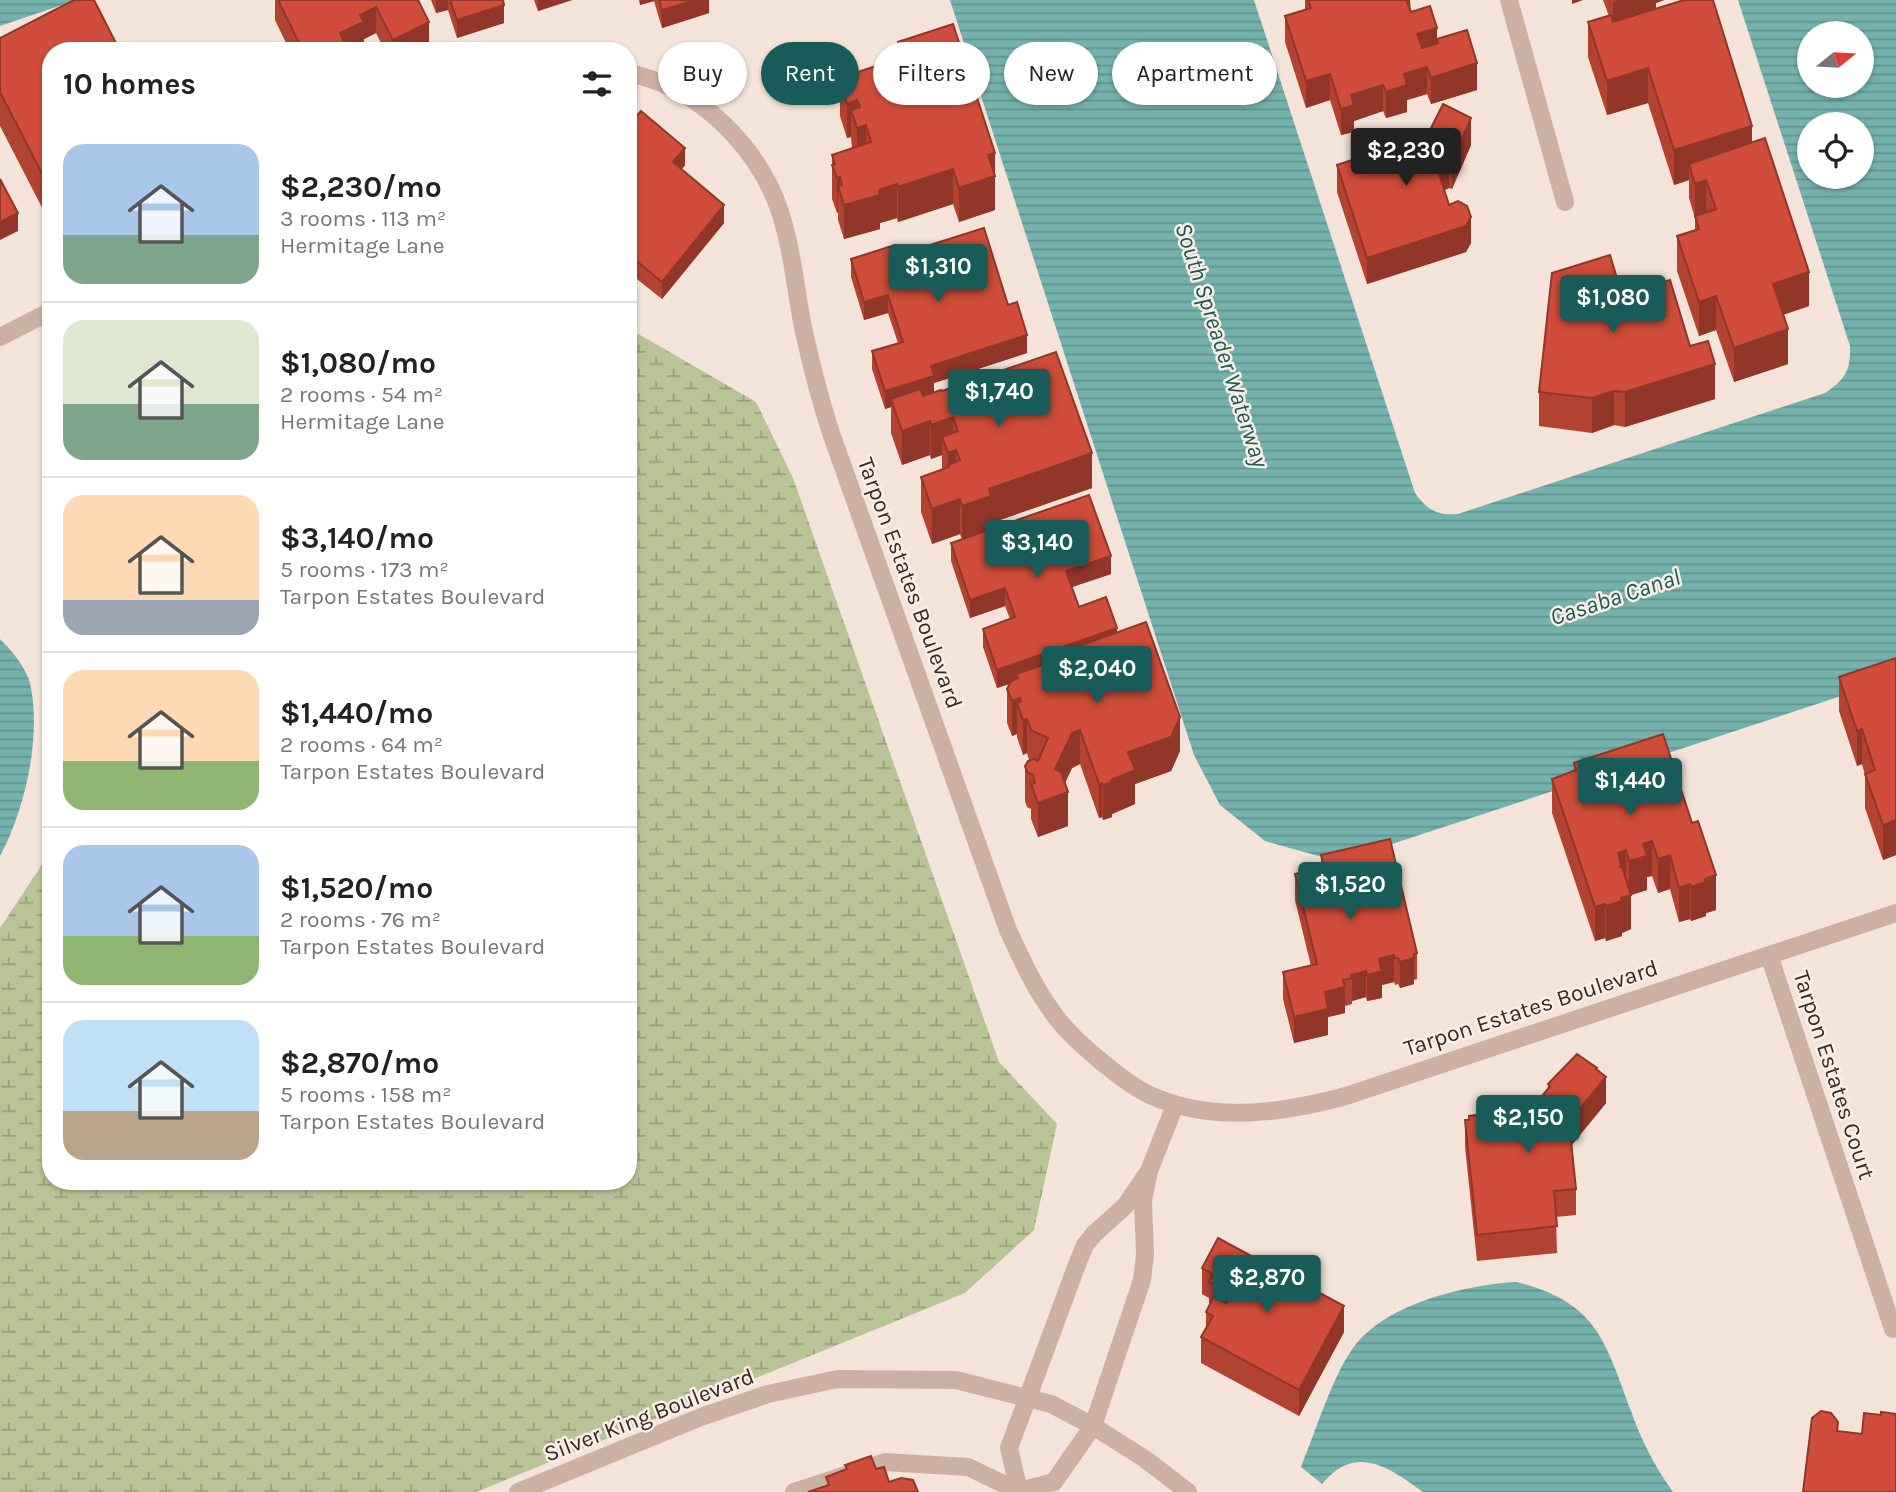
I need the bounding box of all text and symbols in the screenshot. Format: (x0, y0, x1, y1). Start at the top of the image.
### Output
north arrow (1797, 21, 1874, 98)
map controls (1797, 21, 1874, 189)
chip: Buy (658, 42, 747, 105)
chip: Rent (761, 42, 859, 105)
chip: Filters (873, 42, 990, 105)
chip: New (1004, 42, 1098, 105)
chip: Apartment (1112, 42, 1277, 105)
icon: filters (578, 65, 616, 103)
text: 10 homes (63, 66, 196, 102)
button: locate (1797, 112, 1874, 189)
pin: $2,230 (1349, 128, 1463, 188)
text: $2,230 (1367, 137, 1445, 164)
text: $2,230/mo (280, 169, 442, 205)
icon: home (119, 172, 203, 256)
text: 3 rooms · 113 m² (280, 205, 446, 232)
water label: South Spreader Waterway (1169, 219, 1275, 471)
text: Hermitage Lane (280, 232, 445, 259)
pin: $1,310 (881, 244, 995, 304)
text: $1,310 (905, 253, 971, 280)
pin: $1,080 (1556, 276, 1670, 335)
text: $1,080 (1576, 284, 1650, 311)
text: $1,080/mo (280, 345, 436, 381)
icon: home (119, 348, 203, 432)
pin: $1,740 (942, 370, 1056, 429)
text: $1,740 (964, 378, 1034, 405)
text: 2 rooms · 54 m² (280, 381, 443, 408)
text: Hermitage Lane (280, 408, 445, 435)
street label: Tarpon Estates Boulevard (852, 454, 968, 712)
text: $3,140/mo (280, 520, 434, 556)
pin: $3,140 (980, 520, 1094, 580)
icon: home (119, 523, 203, 607)
text: $3,140 (1001, 529, 1073, 556)
text: 5 rooms · 173 m² (280, 556, 449, 583)
water label: Casaba Canal (1546, 563, 1684, 631)
text: Tarpon Estates Boulevard (280, 583, 545, 610)
pin: $2,040 (1040, 646, 1154, 706)
text: $2,040 (1058, 655, 1136, 682)
text: $1,440/mo (280, 695, 433, 731)
icon: home (119, 698, 203, 782)
text: 2 rooms · 64 m² (280, 731, 443, 758)
text: Tarpon Estates Boulevard (280, 758, 545, 785)
pin: $1,440 (1573, 758, 1687, 818)
text: $1,440 (1594, 767, 1666, 794)
pin: $1,520 (1293, 862, 1407, 922)
text: $1,520/mo (280, 870, 433, 906)
text: $1,520 (1314, 871, 1386, 898)
icon: home (119, 873, 203, 957)
text: 2 rooms · 76 m² (280, 906, 441, 933)
text: Tarpon Estates Boulevard (280, 933, 545, 960)
street label: Tarpon Estates Boulevard (1401, 954, 1661, 1062)
street label: Tarpon Estates Court (1788, 967, 1881, 1183)
text: $2,870/mo (280, 1045, 439, 1081)
icon: home (119, 1048, 203, 1132)
text: 5 rooms · 158 m² (280, 1081, 451, 1108)
pin: $2,150 (1471, 1096, 1585, 1155)
text: $2,150 (1492, 1104, 1564, 1131)
text: Tarpon Estates Boulevard (280, 1108, 545, 1135)
pin: $2,870 (1210, 1256, 1324, 1315)
text: $2,870 (1229, 1264, 1305, 1291)
street label: Silver King Boulevard (540, 1362, 758, 1468)

